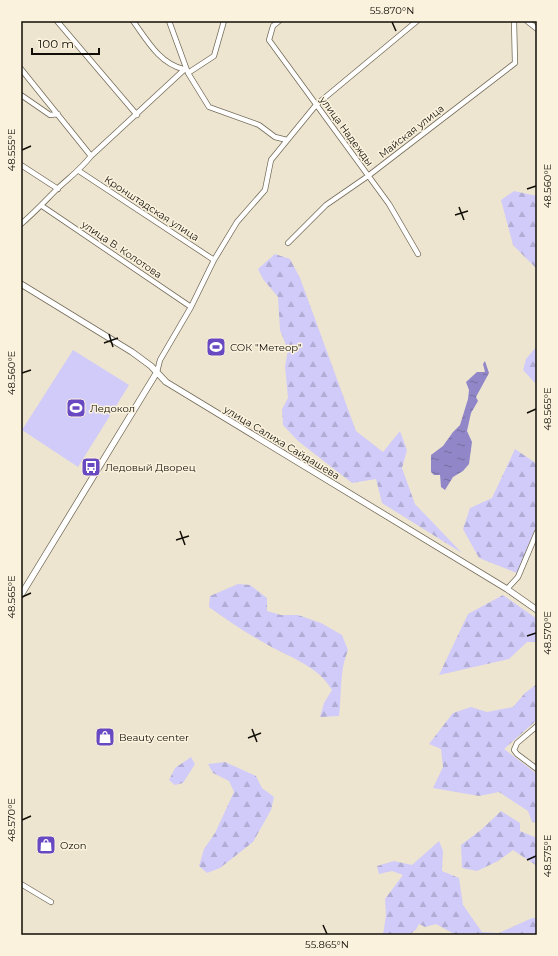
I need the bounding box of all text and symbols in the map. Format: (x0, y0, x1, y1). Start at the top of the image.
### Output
text: 55.870°N (370, 4, 414, 17)
scale bar (32, 30, 99, 56)
text: 100 m (38, 36, 74, 51)
street label: улица Надежды (316, 93, 376, 169)
street label: Майская улица (376, 102, 447, 161)
text: 48.555°E (5, 128, 18, 171)
text: 48.560°E (541, 163, 554, 208)
street label: Кронштадская улица (102, 173, 202, 244)
street label: улица В. Колотова (78, 217, 164, 281)
sports icon: СОК "Метеор" (205, 336, 227, 358)
place label: СОК "Метеор" (230, 341, 302, 354)
text: 48.560°E (5, 350, 18, 395)
text: 48.565°E (541, 387, 554, 431)
sports icon: Ледокол (65, 397, 87, 419)
place label: Ледокол (90, 402, 135, 415)
street label: улица Салиха Сайдашева (221, 402, 342, 482)
bus stop icon: Ледовый Дворец (80, 456, 102, 478)
place label: Ледовый Дворец (105, 461, 196, 474)
text: 48.565°E (5, 575, 18, 619)
text: 48.570°E (541, 611, 554, 655)
shop icon: Beauty center (94, 726, 116, 748)
place label: Beauty center (119, 731, 189, 744)
text: 48.570°E (5, 798, 18, 842)
shop icon: Ozon (35, 834, 57, 856)
text: 48.575°E (541, 834, 554, 877)
place label: Ozon (60, 839, 86, 852)
text: 55.865°N (305, 938, 349, 951)

